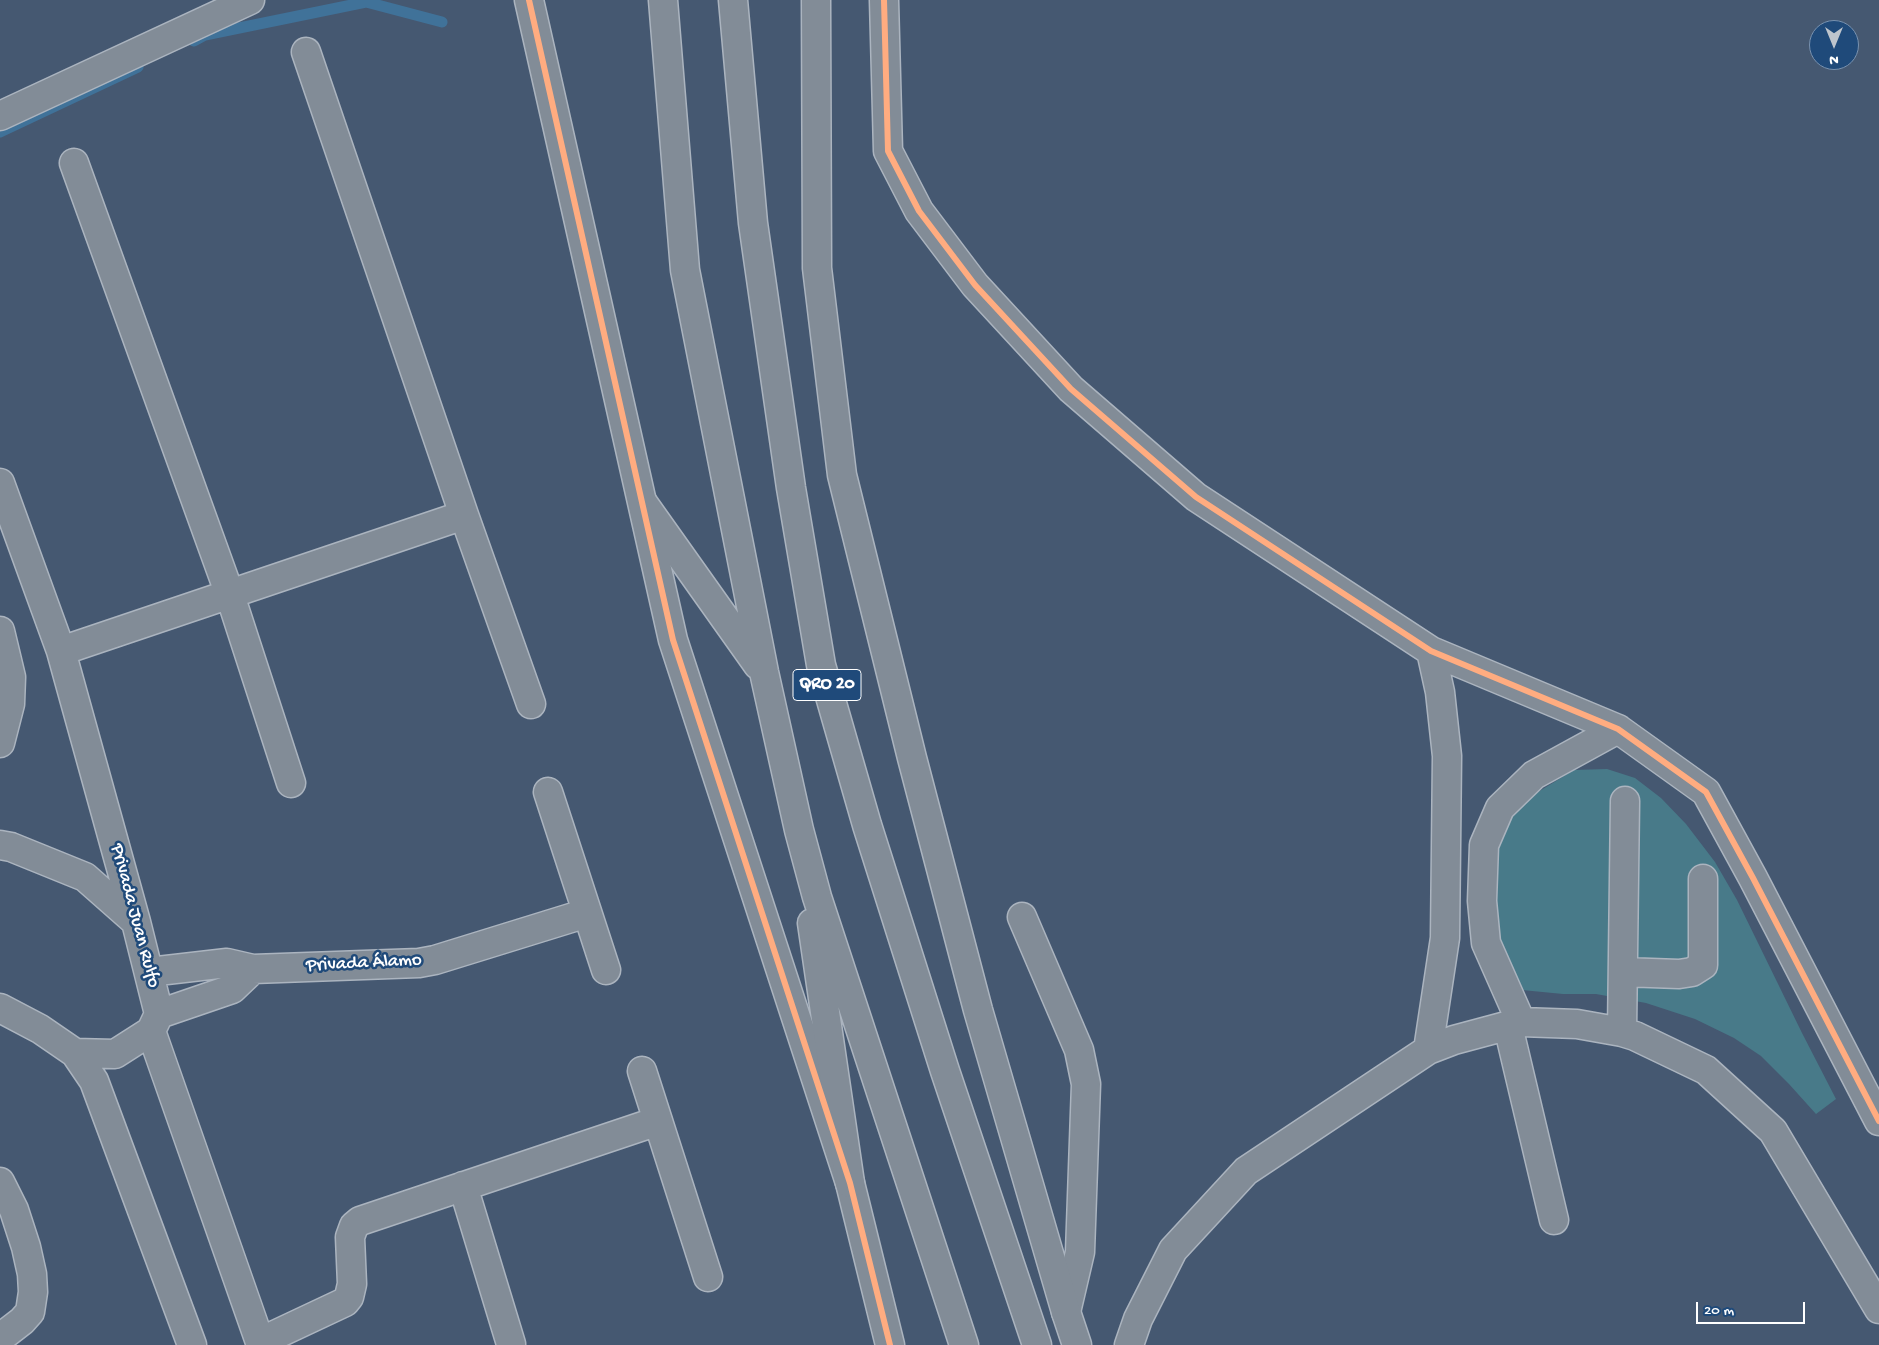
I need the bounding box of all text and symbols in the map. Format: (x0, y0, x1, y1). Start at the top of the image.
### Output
north arrow (1809, 20, 1859, 70)
text: N (1829, 51, 1839, 68)
road number: QRO 20 (793, 670, 861, 700)
street label: Privada Juan Rulfo (104, 841, 164, 991)
street label: Privada Álamo (306, 950, 422, 978)
scale bar (1699, 1292, 1808, 1324)
text: 20 m (1704, 1302, 1734, 1320)

